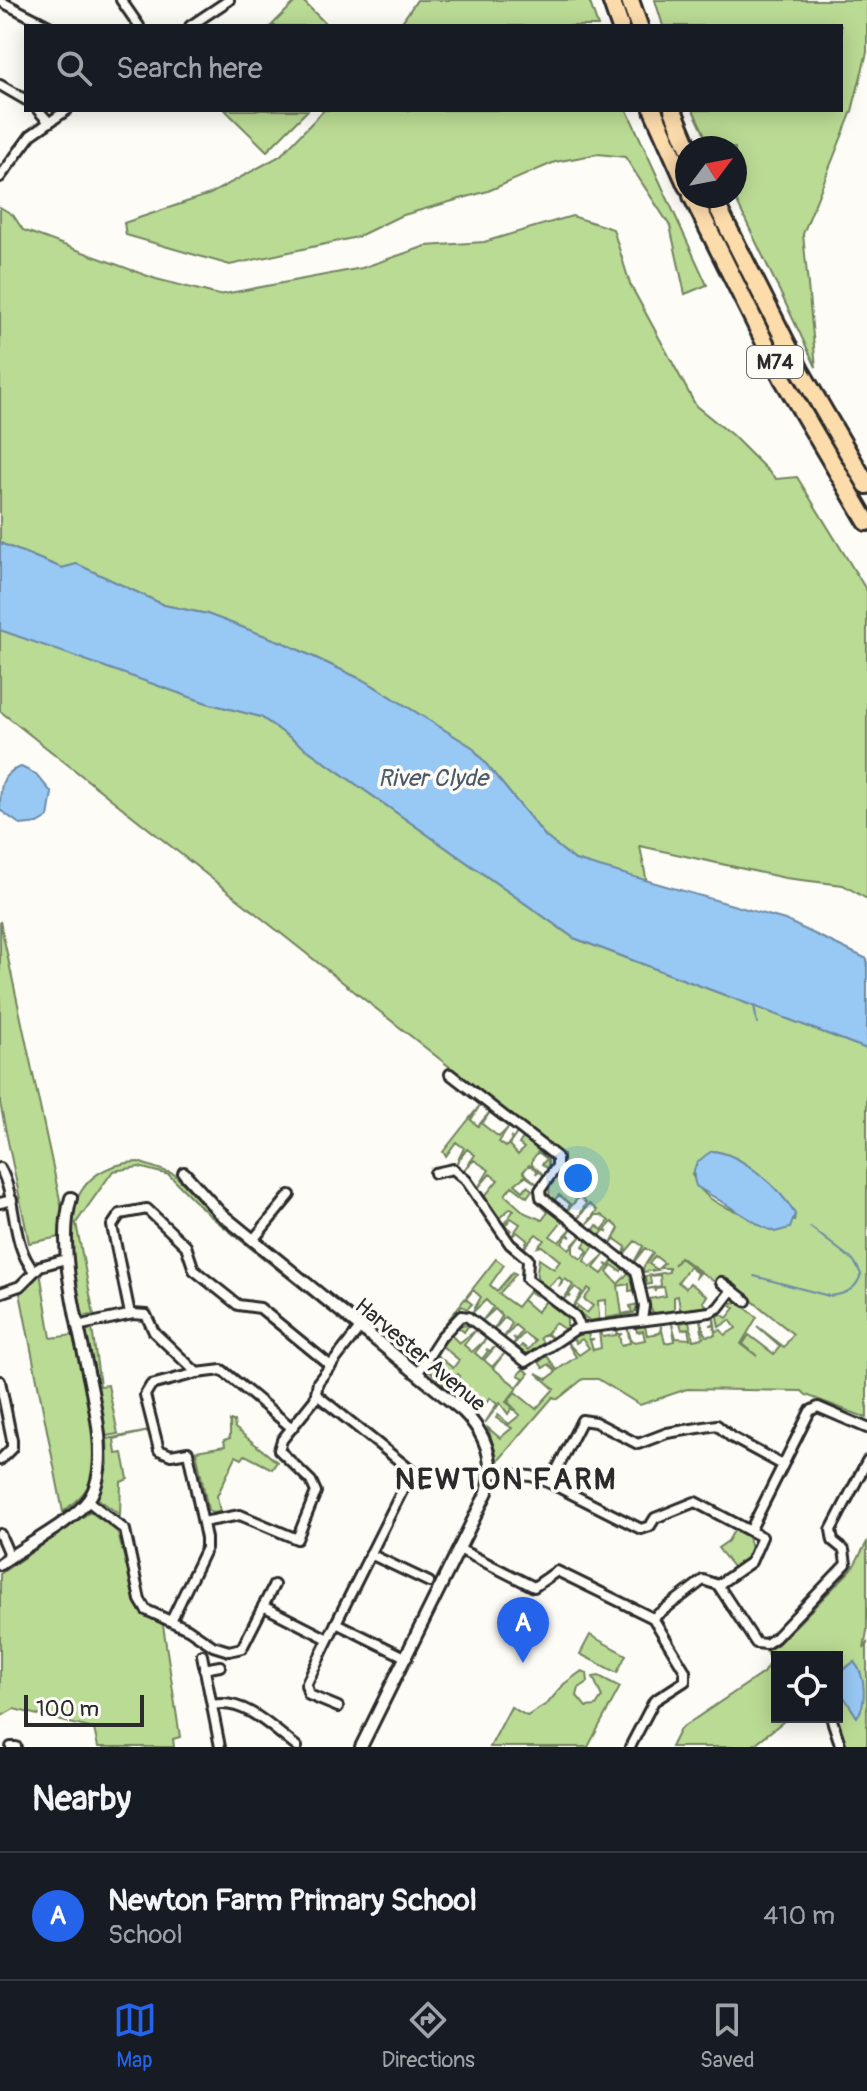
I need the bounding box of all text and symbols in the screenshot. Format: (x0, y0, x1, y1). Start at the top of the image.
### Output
search box (24, 24, 843, 112)
icon: search (52, 46, 96, 90)
text: Search here (116, 50, 263, 87)
north arrow (675, 136, 747, 208)
road number: M74 (747, 346, 803, 378)
water label: River Clyde (378, 764, 490, 793)
your location (558, 1158, 598, 1198)
street label: Harvester Avenue (349, 1292, 492, 1418)
district label: NEWTON FARM (395, 1461, 617, 1498)
pin: A (497, 1597, 549, 1663)
map controls (771, 1651, 843, 1723)
button: locate (771, 1651, 843, 1723)
scale bar (24, 1691, 144, 1727)
text: 100 m (36, 1695, 99, 1723)
text: Nearby (32, 1778, 131, 1821)
text: Newton Farm Primary School (108, 1882, 477, 1919)
text: A (50, 1900, 66, 1932)
text: 410 m (763, 1900, 835, 1932)
text: School (108, 1919, 183, 1951)
tab: Map (113, 1998, 157, 2074)
tab: Directions (382, 1998, 475, 2074)
tab: Saved (700, 1998, 754, 2074)

